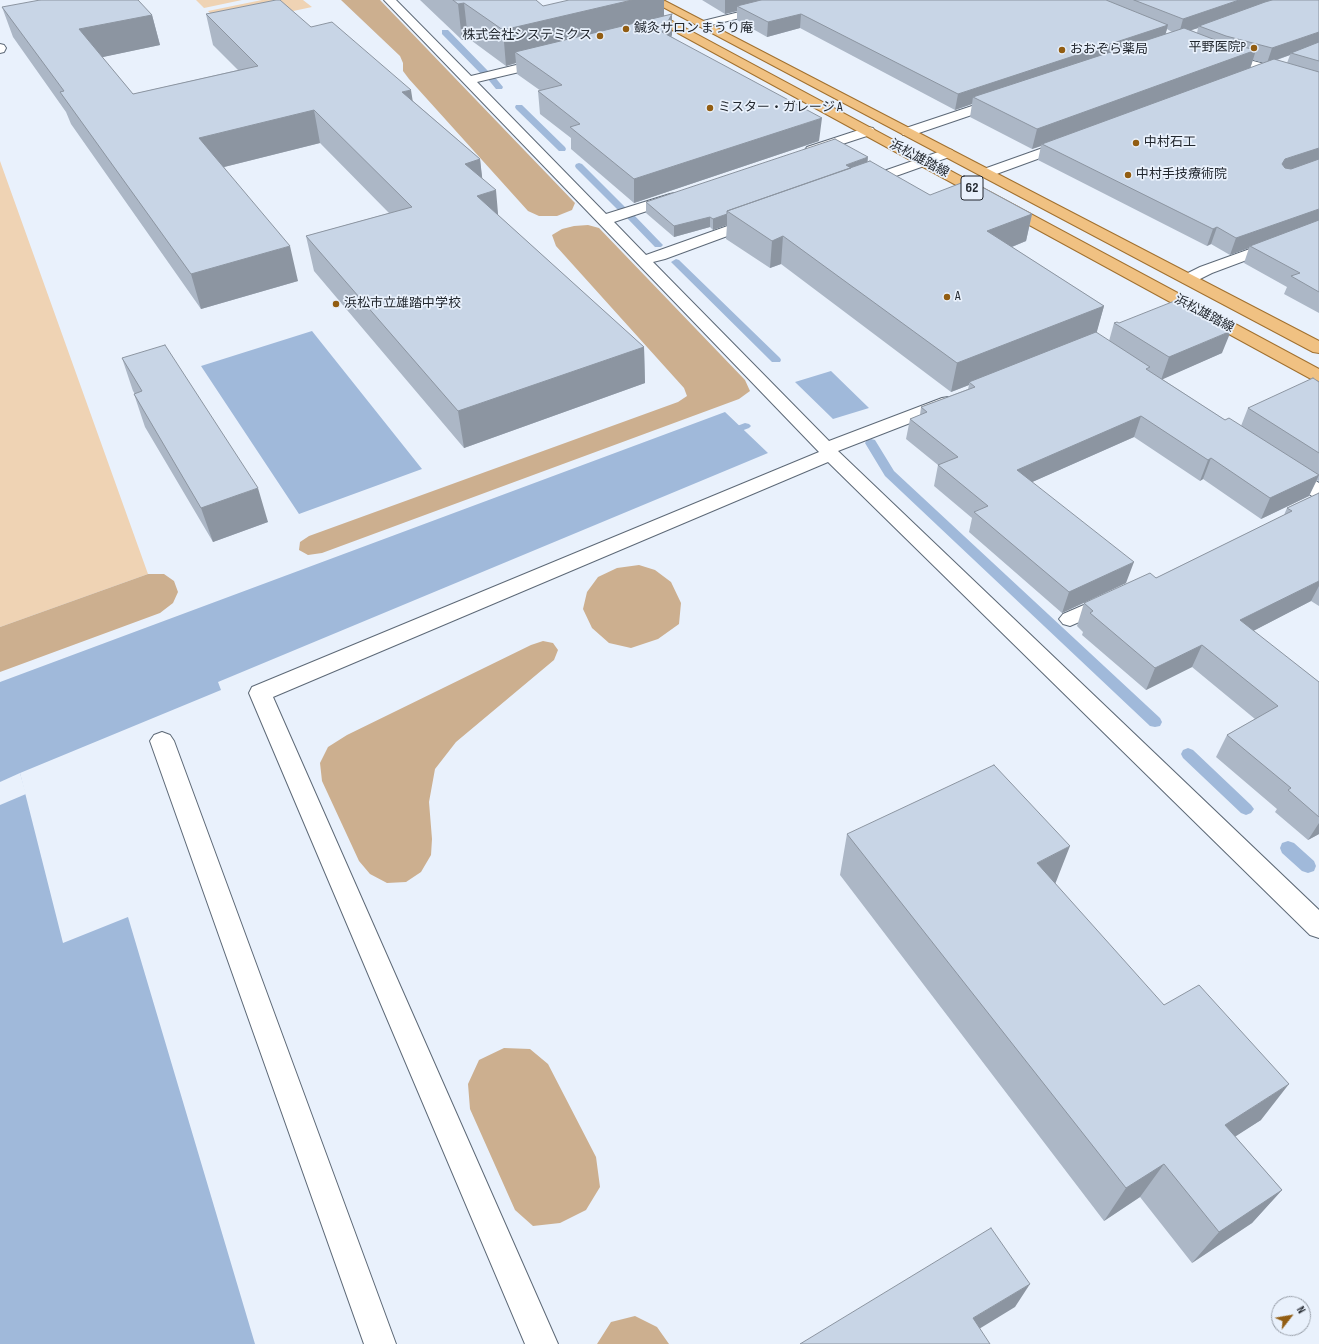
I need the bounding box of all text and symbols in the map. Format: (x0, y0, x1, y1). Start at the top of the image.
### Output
place label: 鍼灸サロン まうり庵 (634, 21, 753, 37)
marker: 鍼灸サロン まうり庵 (621, 24, 631, 34)
place label: 株式会社システミクス (462, 28, 592, 44)
marker: 株式会社システミクス (595, 31, 605, 41)
place label: 平野医院P (1189, 40, 1246, 56)
place label: おおぞら薬局 (1070, 42, 1148, 58)
marker: 平野医院P (1249, 43, 1259, 53)
marker: おおぞら薬局 (1057, 45, 1067, 55)
place label: ミスター・ガレージ A (718, 100, 843, 116)
marker: ミスター・ガレージ A (705, 103, 715, 113)
place label: 中村石工 (1144, 135, 1196, 151)
street label: 浜松雄踏線 (887, 137, 951, 181)
marker: 中村石工 (1131, 138, 1141, 148)
place label: 中村手技療術院 (1136, 167, 1227, 183)
marker: 中村手技療術院 (1123, 170, 1133, 180)
road number: 62 (961, 176, 983, 200)
place label: A (955, 289, 961, 305)
marker: A (942, 292, 952, 302)
street label: 浜松雄踏線 (1172, 292, 1236, 336)
place label: 浜松市立雄踏中学校 (344, 296, 461, 312)
marker: 浜松市立雄踏中学校 (331, 299, 341, 309)
north arrow (1271, 1296, 1311, 1336)
text: N (1294, 1304, 1308, 1316)

